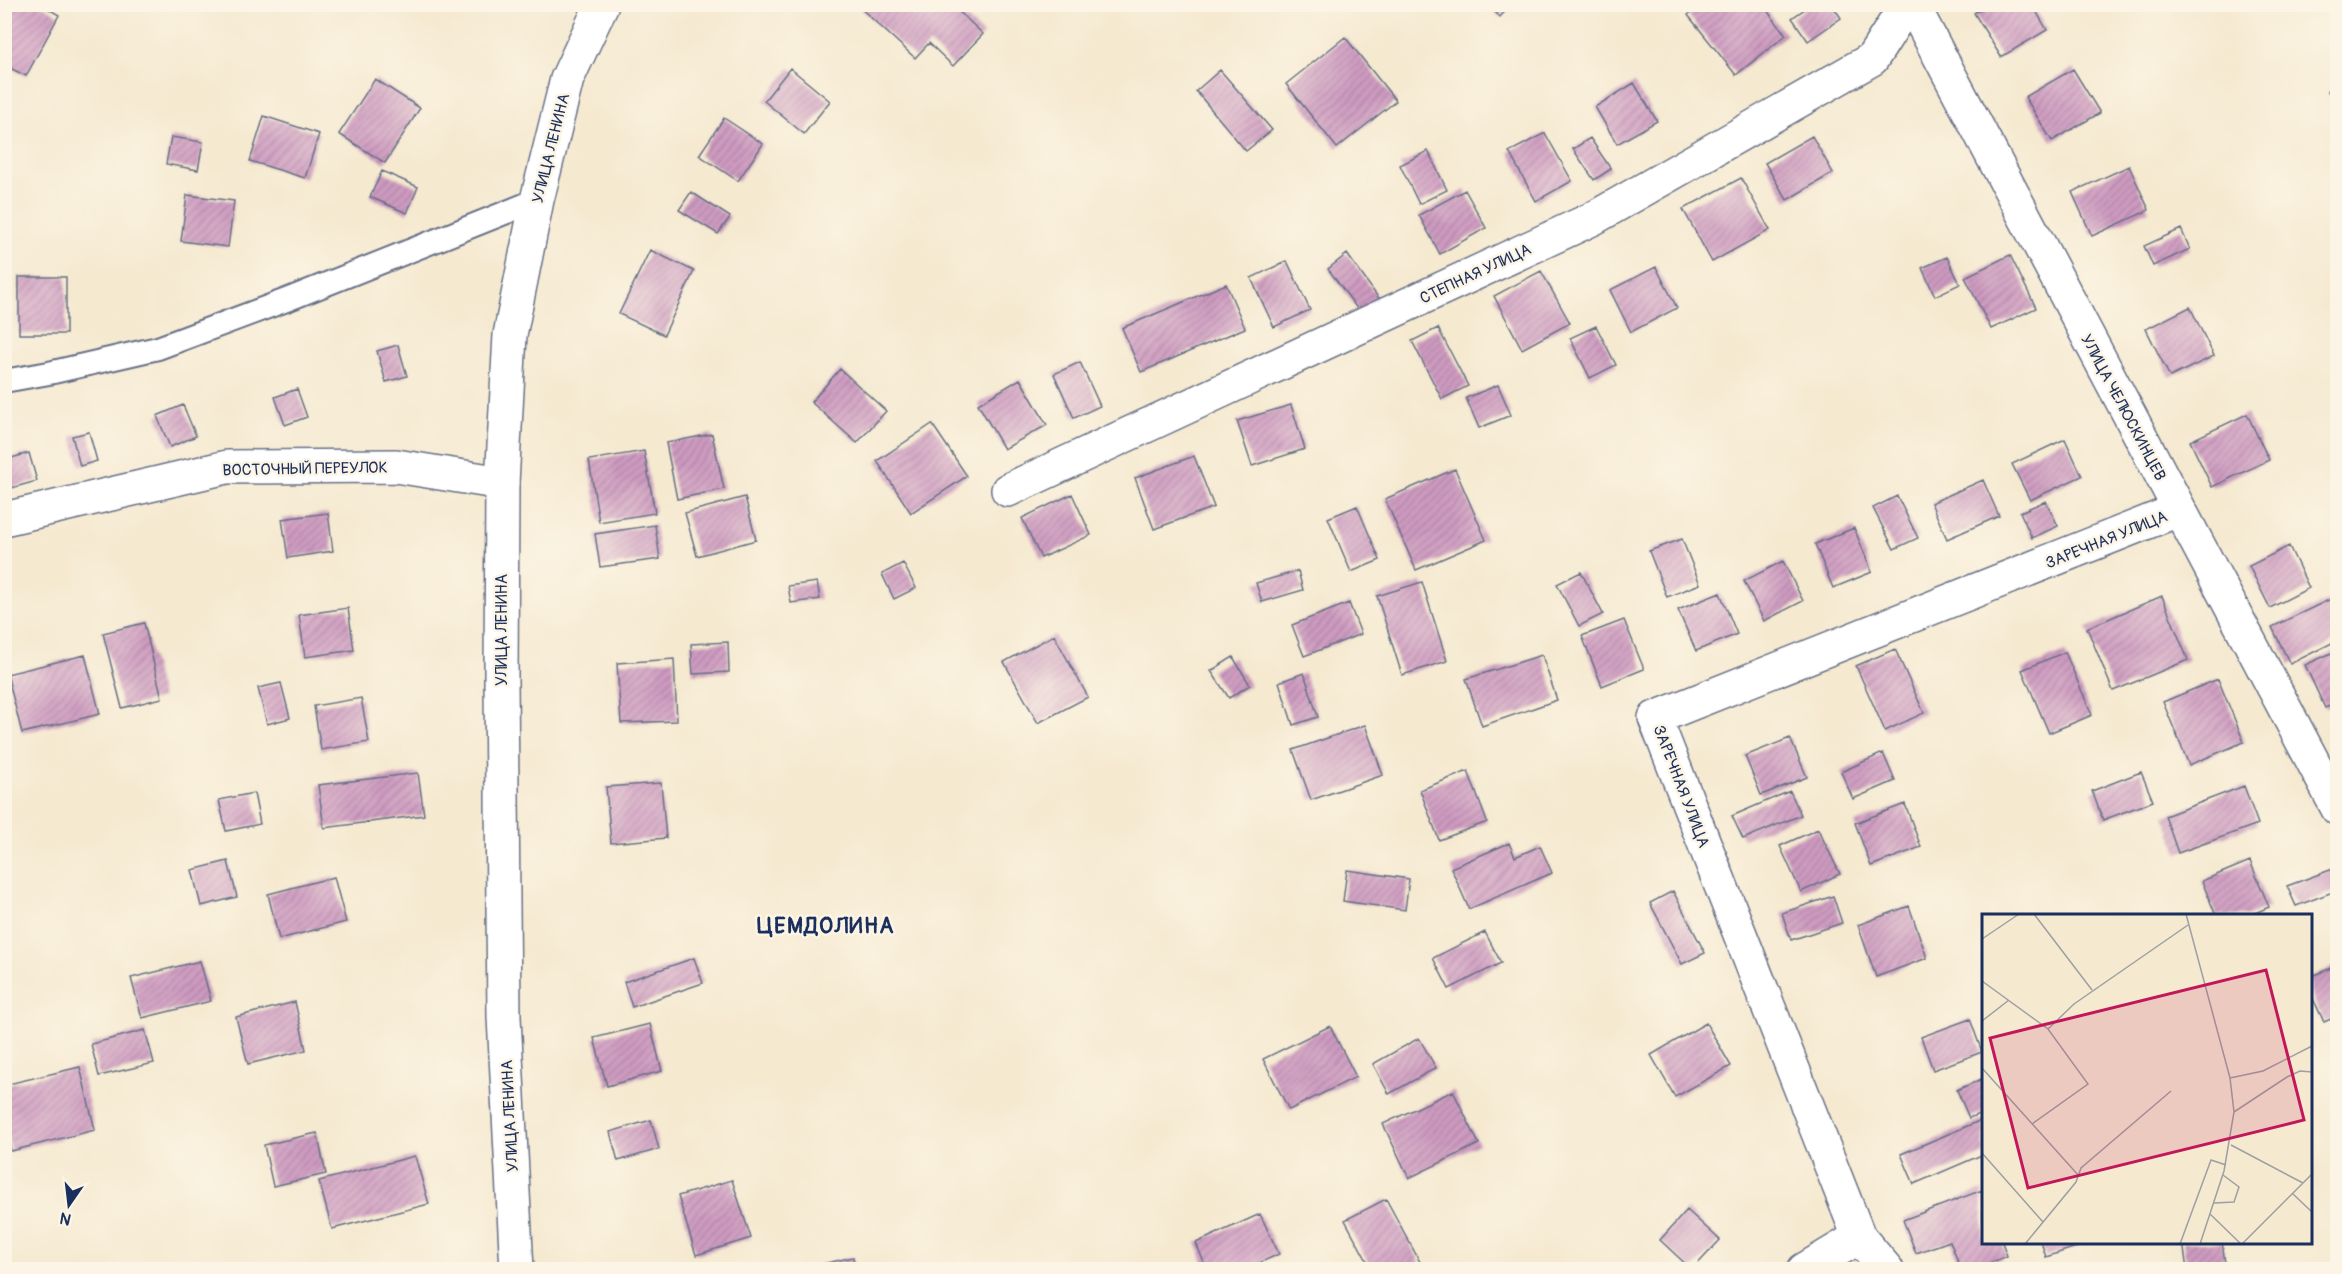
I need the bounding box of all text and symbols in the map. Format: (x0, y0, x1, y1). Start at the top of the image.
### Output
street label: УЛИЦА ЛЕНИНА (528, 91, 574, 205)
street label: СТЕПНАЯ УЛИЦА (1417, 239, 1534, 308)
street label: УЛИЦА ЧЕЛЮСКИНЦЕВ (2076, 331, 2170, 484)
street label: ВОСТОЧНЫЙ ПЕРЕУЛОК (222, 458, 388, 480)
street label: ЗАРЕЧНАЯ УЛИЦА (2043, 506, 2170, 573)
street label: УЛИЦА ЛЕНИНА (492, 574, 512, 686)
street label: ЗАРЕЧНАЯ УЛИЦА (1648, 722, 1714, 850)
district label: ЦЕМДОЛИНА (757, 912, 895, 940)
inset map (1982, 914, 2312, 1244)
street label: УЛИЦА ЛЕНИНА (497, 1059, 523, 1172)
north arrow (39, 1175, 99, 1235)
text: N (58, 1208, 73, 1230)

